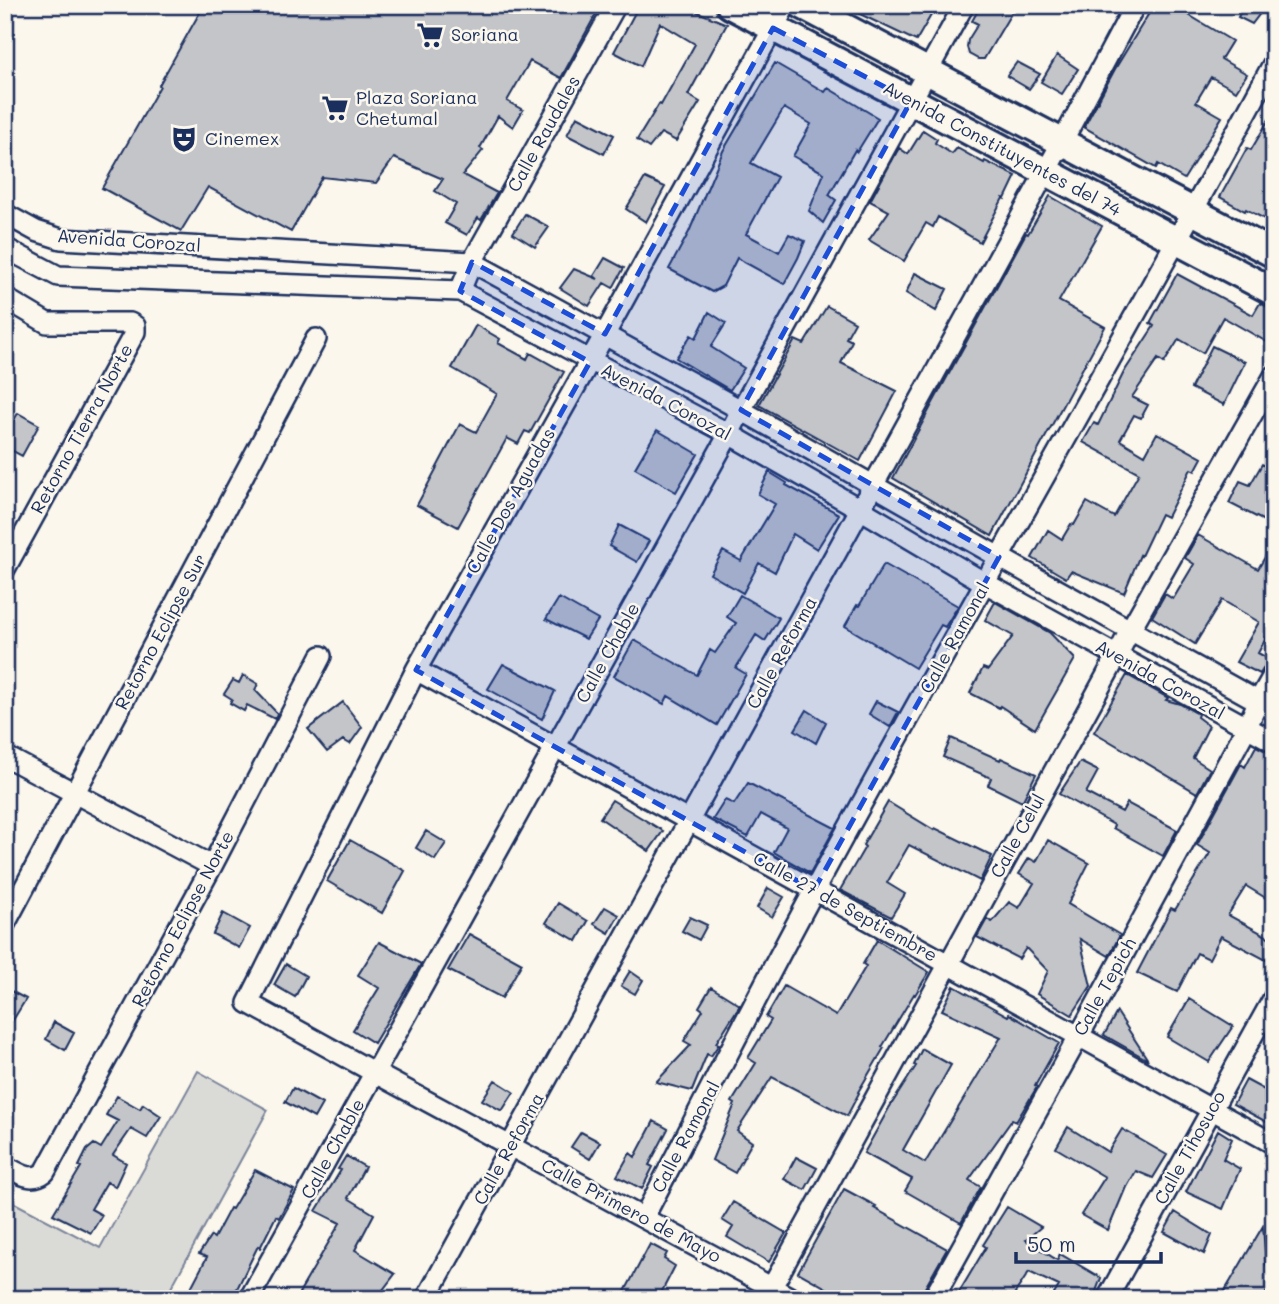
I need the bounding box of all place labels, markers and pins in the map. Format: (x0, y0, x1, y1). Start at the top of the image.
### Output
supermarket icon: Soriana (415, 20, 445, 50)
place label: Soriana (451, 22, 519, 46)
place label: Plaza Soriana Chetumal (356, 85, 477, 130)
supermarket icon: Plaza Soriana Chetumal (320, 93, 350, 123)
theatre icon: Cinemex (169, 124, 199, 154)
place label: Cinemex (205, 126, 279, 150)

